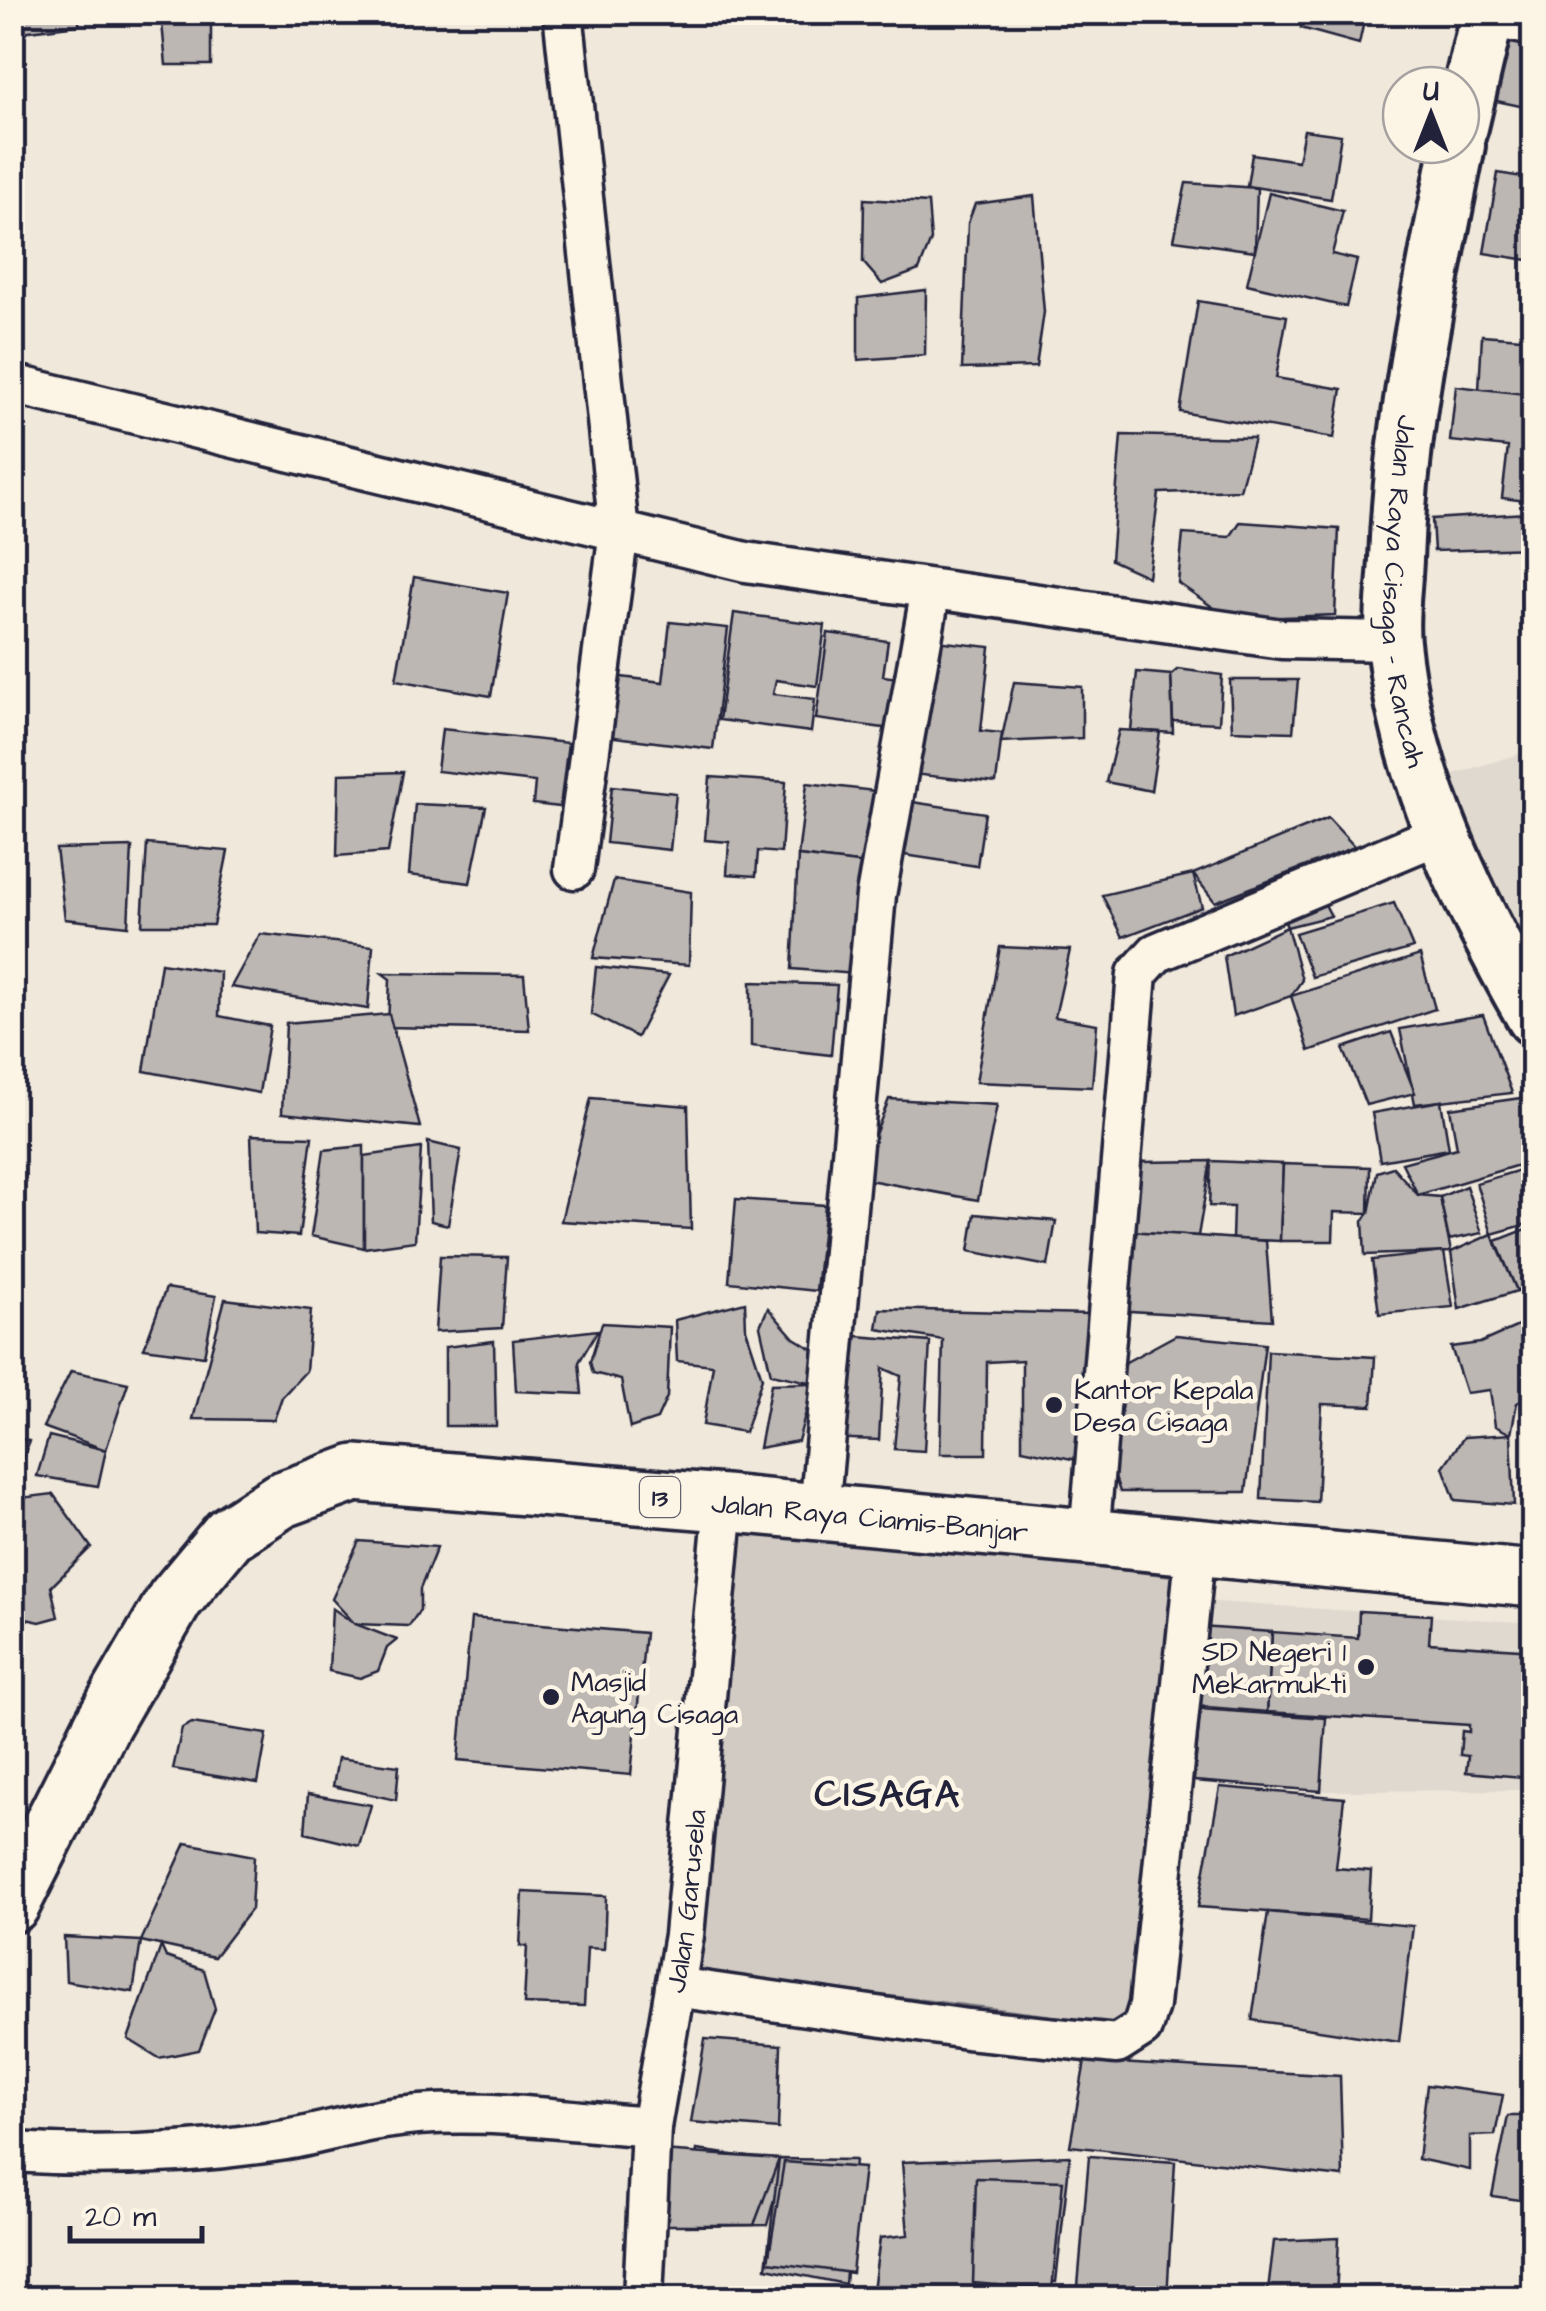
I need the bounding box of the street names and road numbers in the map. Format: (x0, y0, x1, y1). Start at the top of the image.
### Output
street label: Jalan Raya Cisaga – Rancah (1370, 413, 1436, 772)
road number: 13 (640, 1477, 680, 1517)
street label: Jalan Raya Ciamis-Banjar (710, 1484, 1030, 1552)
street label: Jalan Garusela (656, 1808, 717, 1996)

